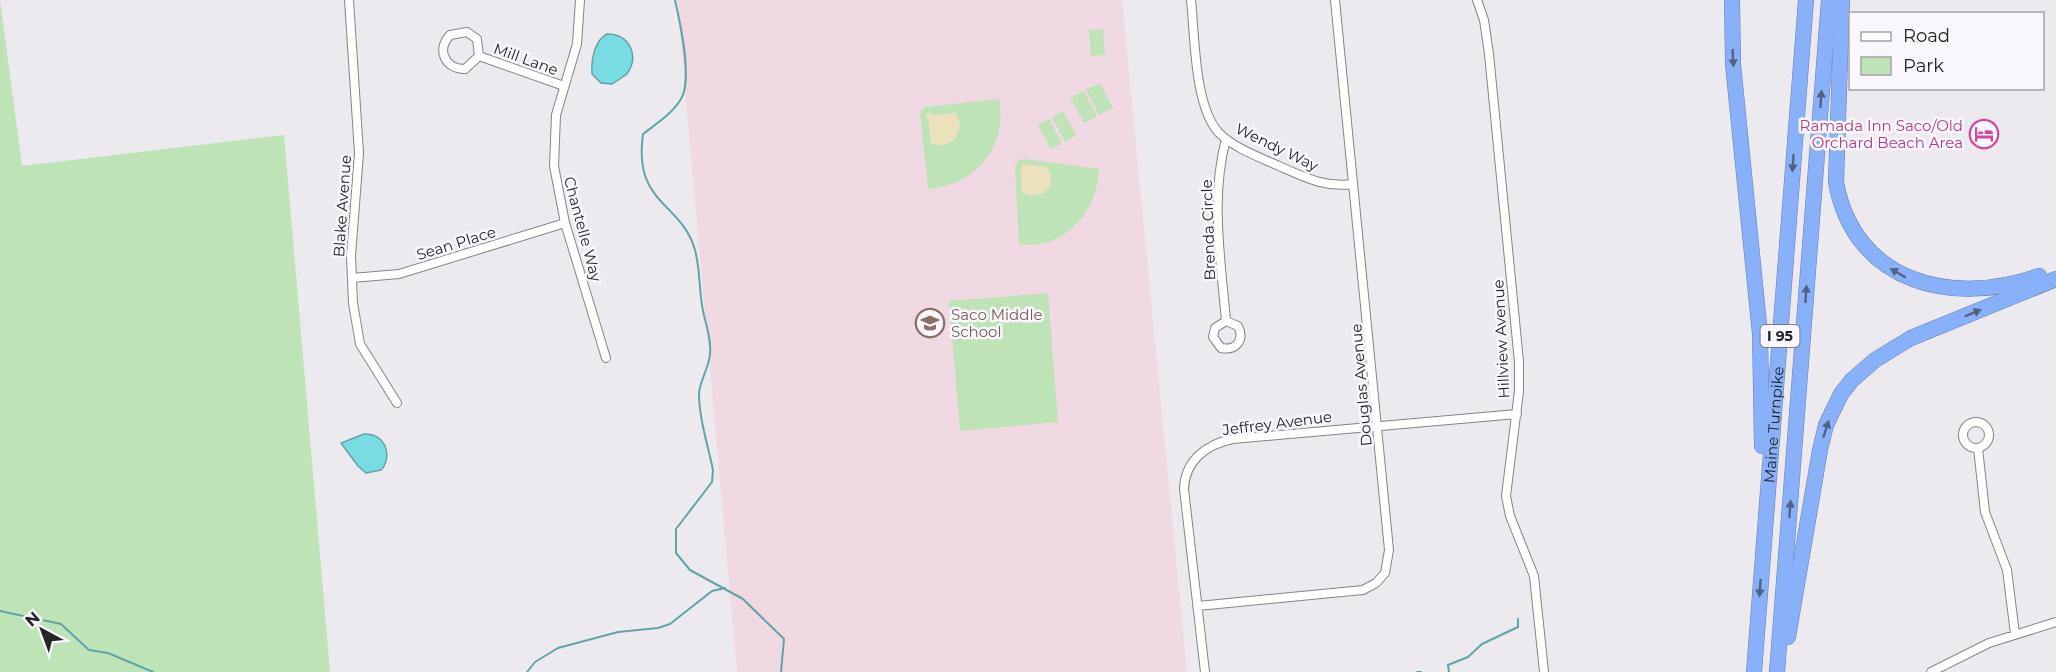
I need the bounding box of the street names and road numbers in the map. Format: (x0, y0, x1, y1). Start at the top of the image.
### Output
street label: Mill Lane (491, 39, 561, 79)
street label: Wendy Way (1233, 119, 1322, 176)
street label: Blake Avenue (329, 154, 355, 258)
street label: Chantelle Way (560, 174, 606, 285)
street label: Brenda Circle (1197, 179, 1219, 281)
street label: Sean Place (414, 222, 498, 264)
street label: Hillview Avenue (1488, 279, 1514, 399)
street label: Douglas Avenue (1346, 323, 1376, 447)
road number: I 95 (1760, 325, 1800, 347)
street label: Maine Turnpike (1759, 366, 1787, 484)
street label: Jeffrey Avenue (1220, 407, 1333, 439)

